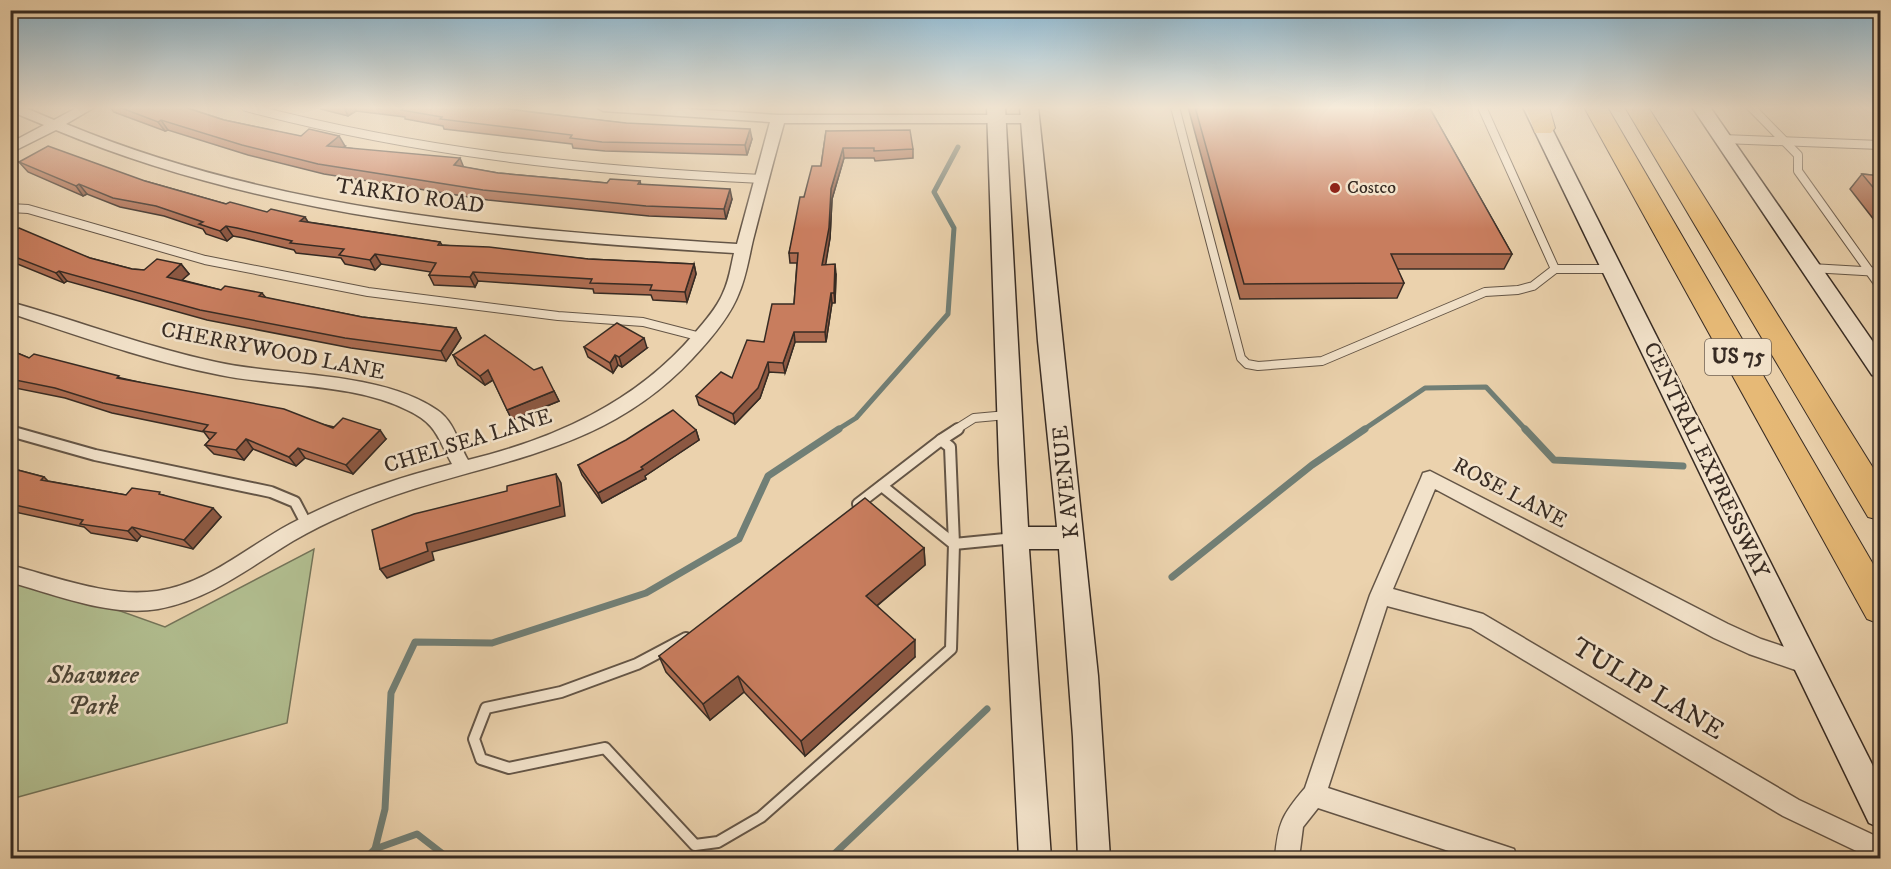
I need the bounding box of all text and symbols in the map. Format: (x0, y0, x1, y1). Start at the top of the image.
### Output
street label: TARKIO ROAD (334, 172, 486, 220)
place label: Costco (1347, 177, 1396, 199)
marker: Costco (1328, 181, 1342, 195)
street label: CHERRYWOOD LANE (159, 316, 387, 386)
street label: CENTRAL EXPRESSWAY (1637, 338, 1775, 583)
road number: US 75 (1705, 339, 1771, 375)
street label: CHELSEA LANE (381, 403, 555, 479)
street label: K AVENUE (1047, 424, 1085, 540)
street label: ROSE LANE (1448, 452, 1572, 534)
street label: TULIP LANE (1566, 630, 1730, 748)
park label: Shawnee Park (46, 658, 139, 723)

